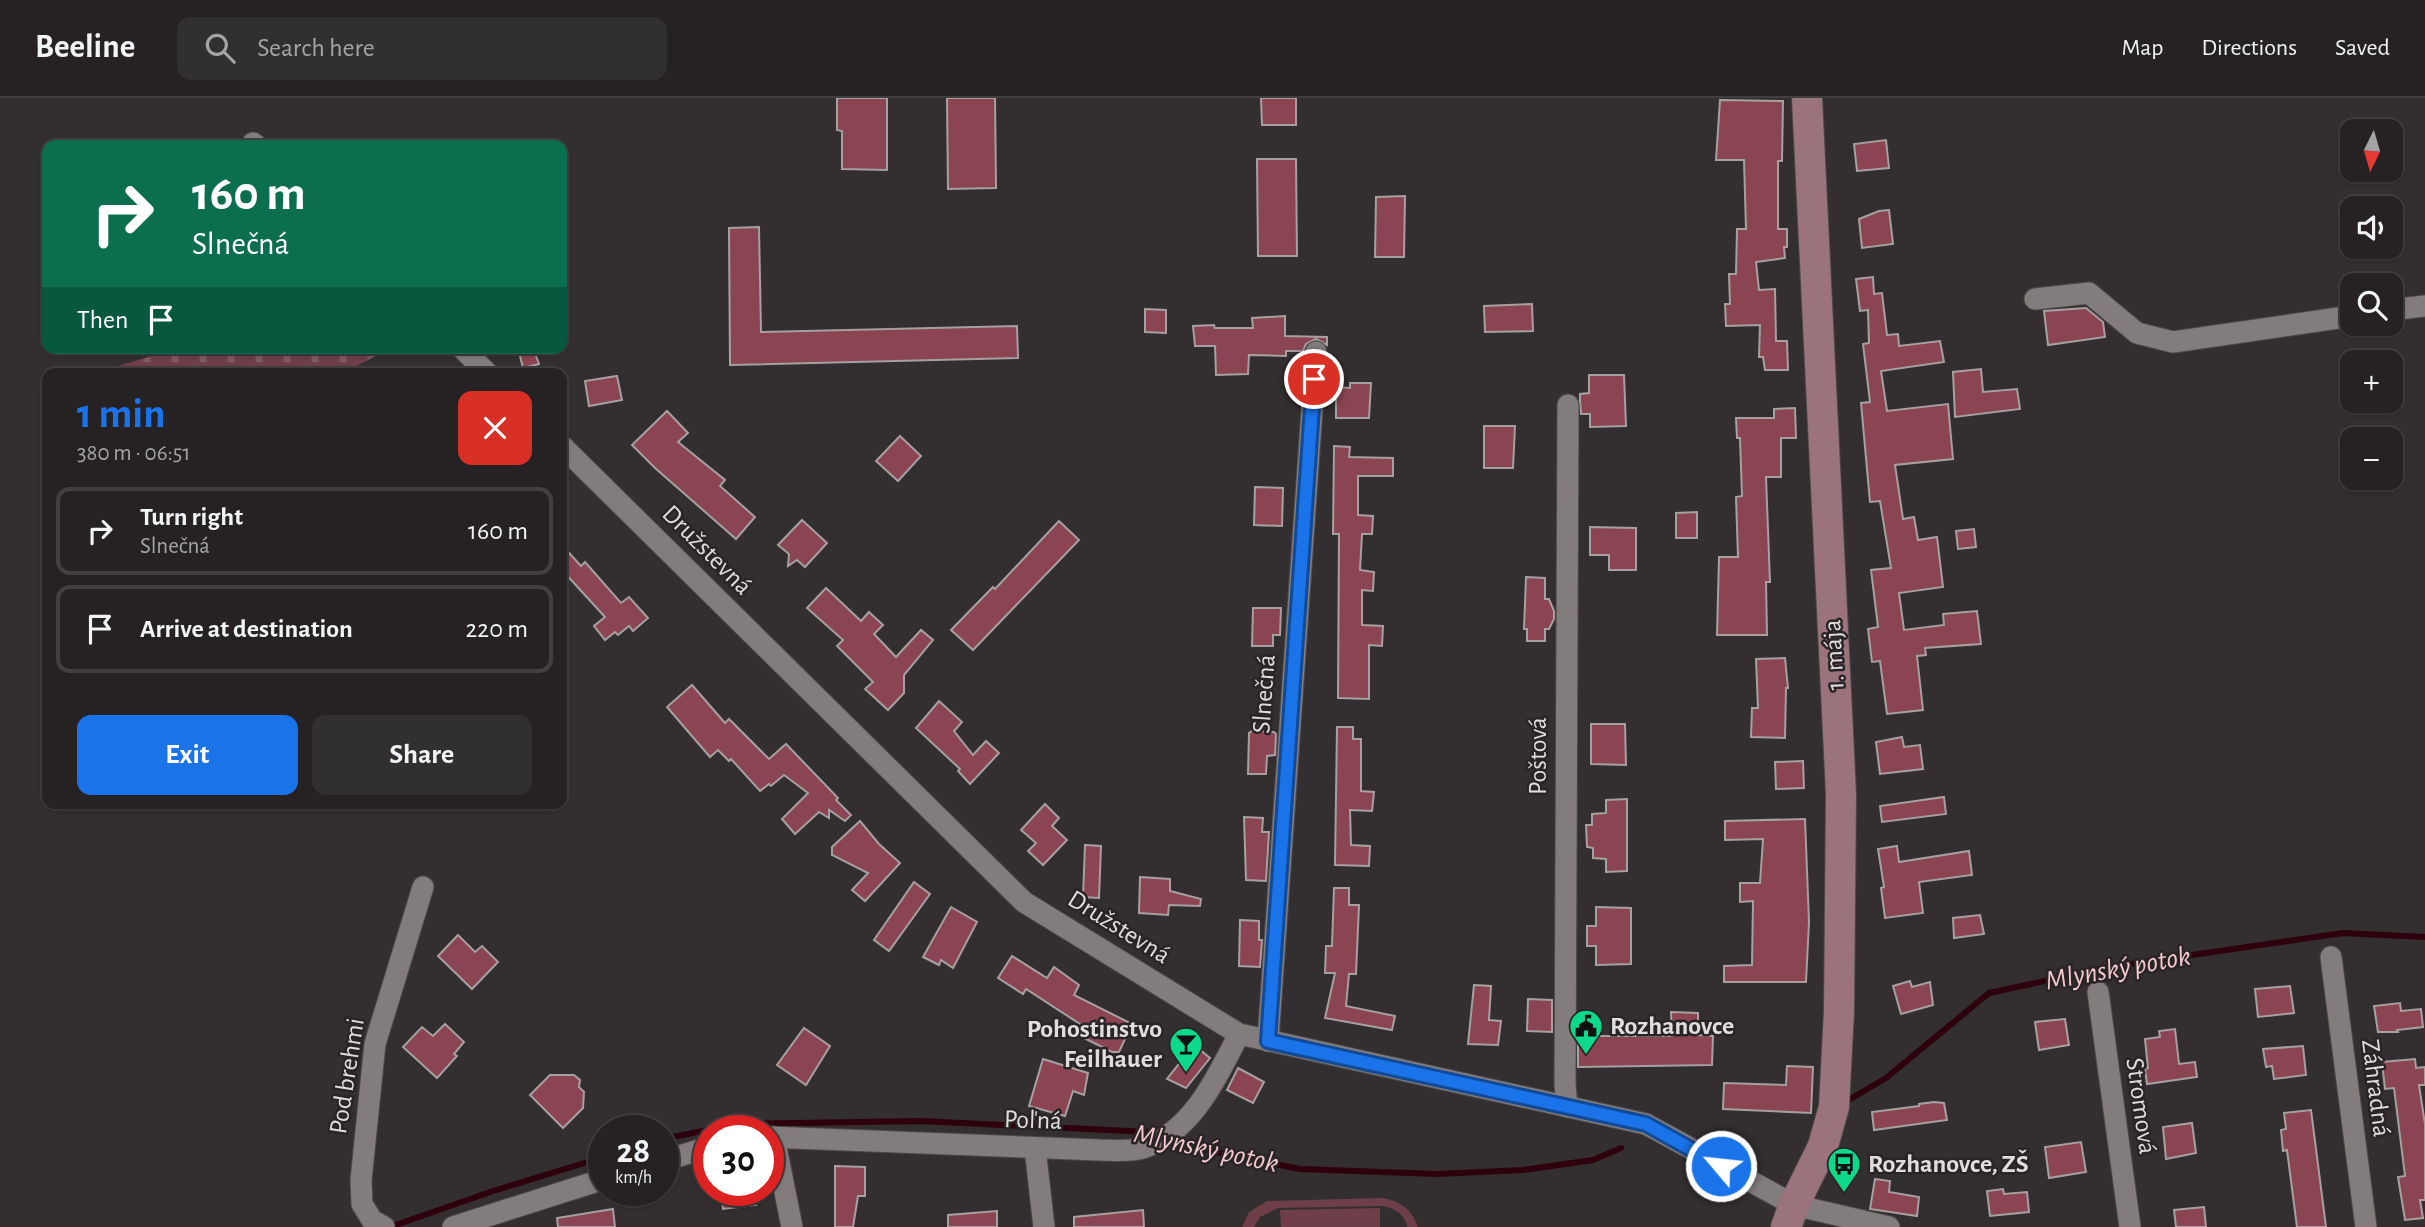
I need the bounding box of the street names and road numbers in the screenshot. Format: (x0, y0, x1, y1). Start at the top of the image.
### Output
street label: Družstevná (657, 500, 757, 600)
street label: 1. mája (1819, 619, 1849, 691)
street label: Slnečná (1248, 654, 1280, 734)
street label: Poštová (1525, 717, 1551, 795)
street label: Družstevná (1063, 885, 1175, 969)
street label: Pod brehmi (325, 1016, 369, 1136)
street label: Záhradná (2357, 1038, 2395, 1138)
street label: Stromová (2121, 1056, 2161, 1156)
street label: Poľná (1003, 1106, 1063, 1134)

